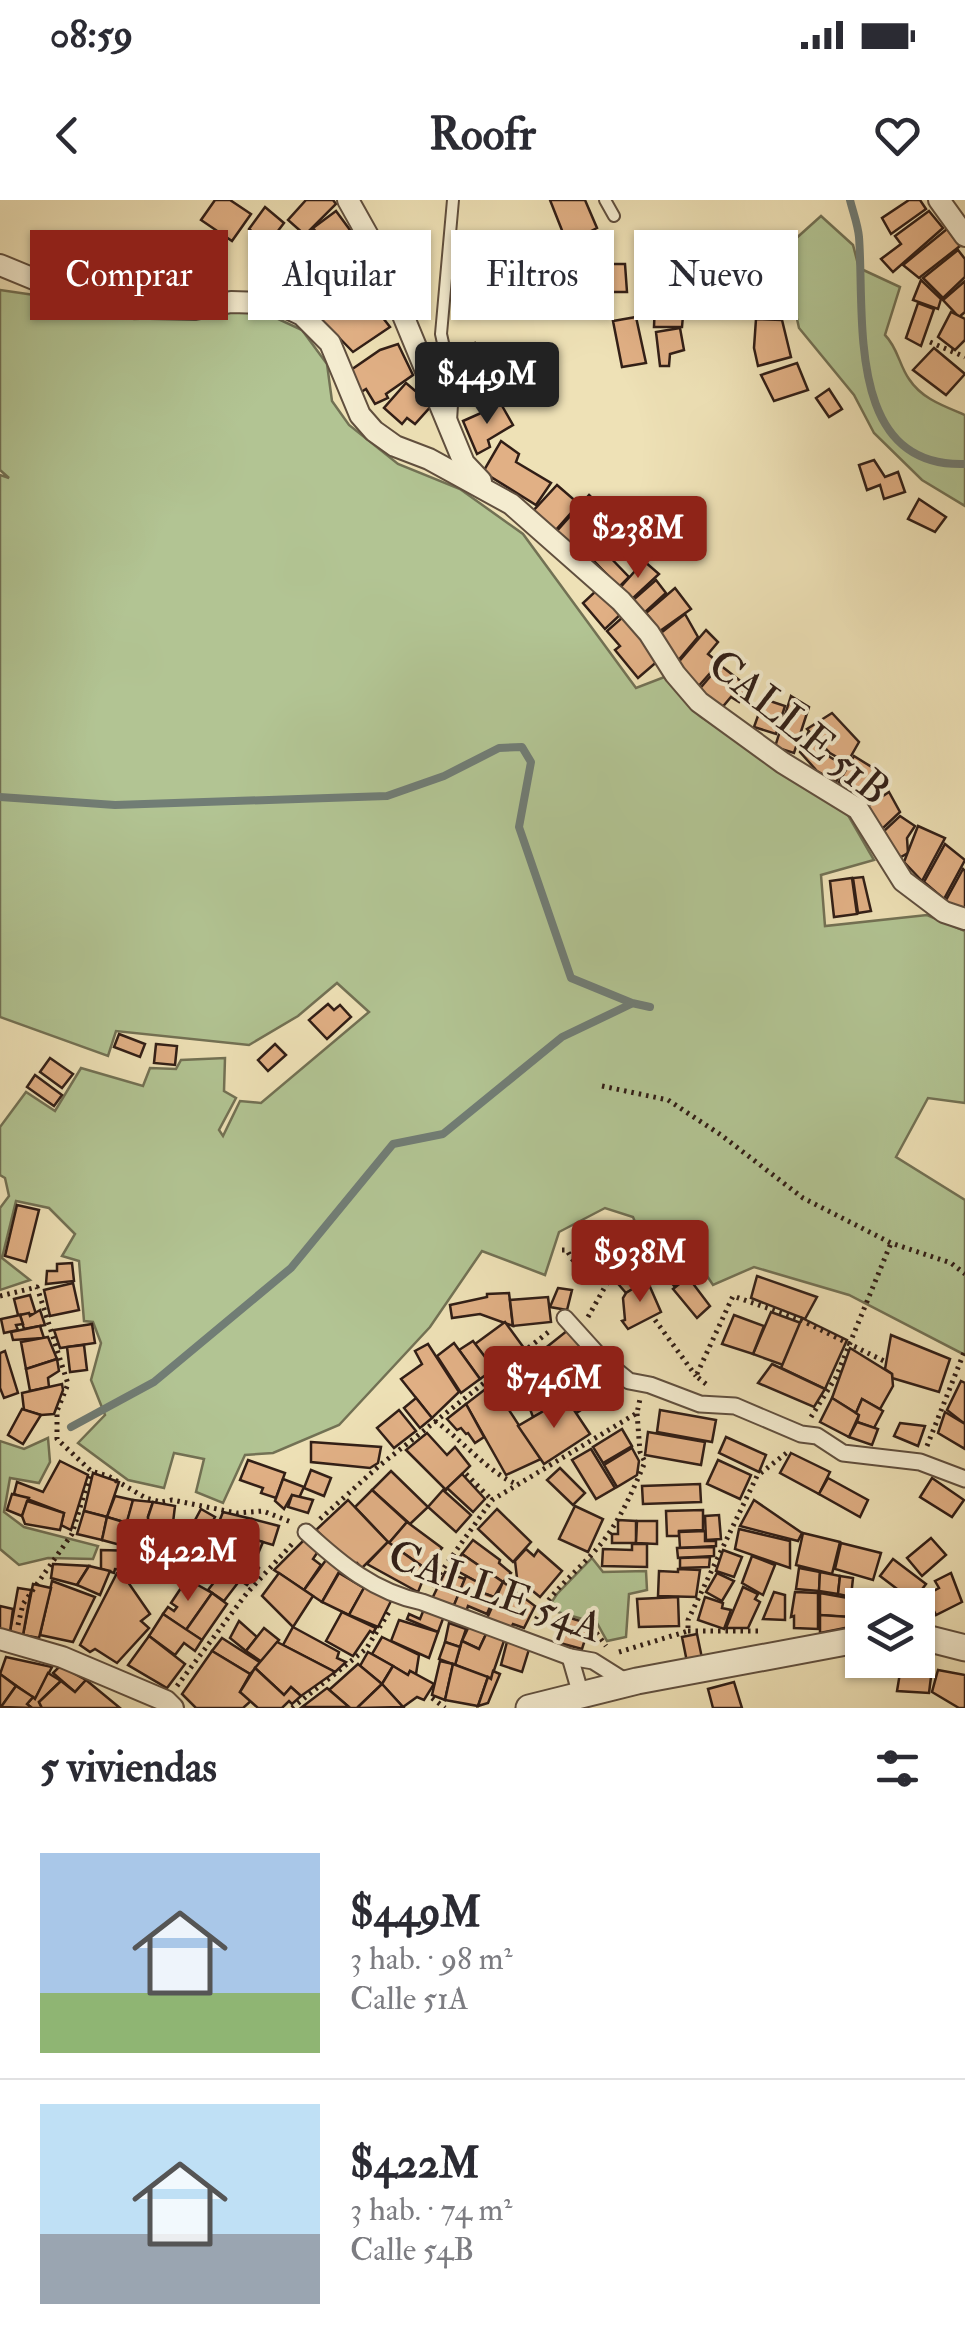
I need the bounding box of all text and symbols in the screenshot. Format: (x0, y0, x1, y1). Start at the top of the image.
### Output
text: 08:59 (50, 11, 133, 59)
text: Roofr (429, 107, 536, 163)
icon: back (40, 108, 95, 163)
icon: heart (870, 108, 925, 163)
chip: Comprar (30, 230, 228, 320)
chip: Alquilar (248, 230, 431, 320)
chip: Filtros (451, 230, 614, 320)
chip: Nuevo (634, 230, 798, 320)
pin: $449M (417, 342, 557, 427)
text: $449M (437, 354, 537, 394)
pin: $238M (568, 496, 708, 581)
text: $238M (592, 508, 684, 548)
street label: CALLE 51B (698, 639, 900, 816)
pin: $938M (570, 1220, 710, 1305)
text: $938M (594, 1232, 686, 1272)
pin: $746M (484, 1346, 624, 1431)
text: $746M (506, 1358, 602, 1398)
pin: $422M (118, 1519, 258, 1604)
street label: CALLE 54A (381, 1529, 610, 1655)
text: $422M (139, 1531, 237, 1571)
map controls (845, 1588, 935, 1678)
button: layers (845, 1588, 935, 1678)
icon: filters (870, 1741, 925, 1796)
text: 5 viviendas (40, 1742, 217, 1794)
text: $449M (350, 1887, 481, 1939)
icon: home (120, 1893, 240, 2013)
text: 3 hab. · 98 m² (350, 1939, 513, 1979)
text: Calle 51A (350, 1979, 469, 2019)
text: $422M (350, 2138, 480, 2190)
icon: home (120, 2144, 240, 2264)
text: 3 hab. · 74 m² (350, 2190, 512, 2230)
text: Calle 54B (350, 2230, 474, 2270)

